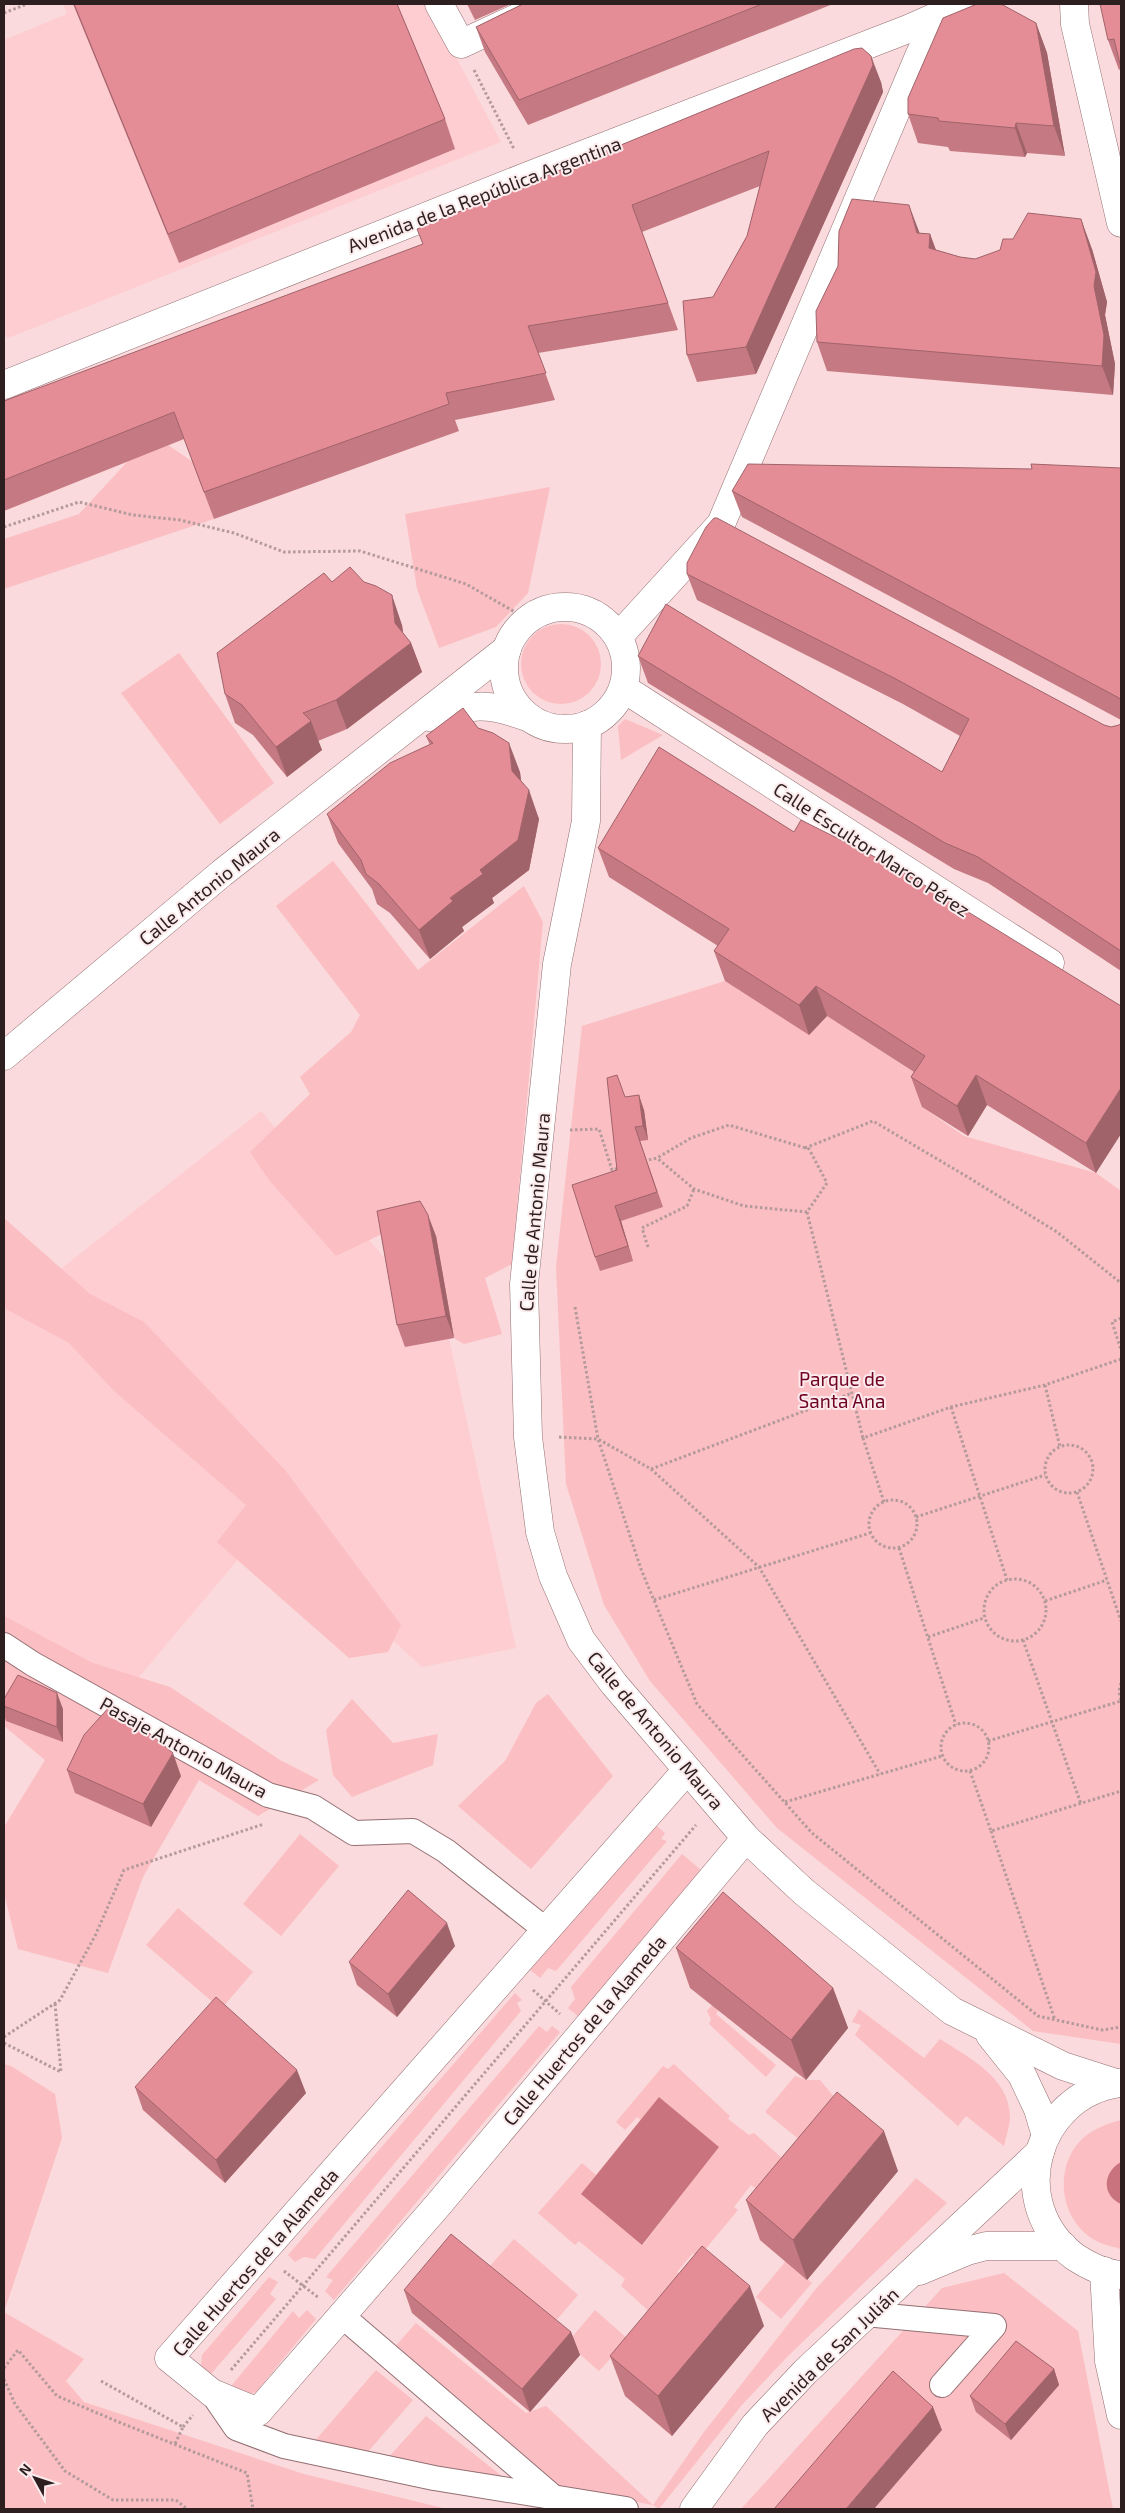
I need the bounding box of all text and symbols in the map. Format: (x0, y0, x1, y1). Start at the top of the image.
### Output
street label: Avenida de la República Argentina (344, 131, 624, 257)
street label: Calle Escultor Marco Pérez (769, 777, 975, 921)
street label: Calle Antonio Maura (134, 822, 284, 950)
street label: Calle de Antonio Maura (514, 1112, 554, 1312)
park label: Parque de Santa Ana (799, 1367, 885, 1412)
street label: Calle de Antonio Maura (583, 1646, 729, 1814)
street label: Pasaje Antonio Maura (96, 1691, 272, 1803)
street label: Calle Huertos de la Alameda (498, 1930, 670, 2130)
street label: Calle Huertos de la Alameda (167, 2163, 343, 2361)
street label: Avenida de San Julián (755, 2282, 903, 2426)
north arrow (10, 2453, 60, 2503)
text: N (15, 2460, 34, 2479)

